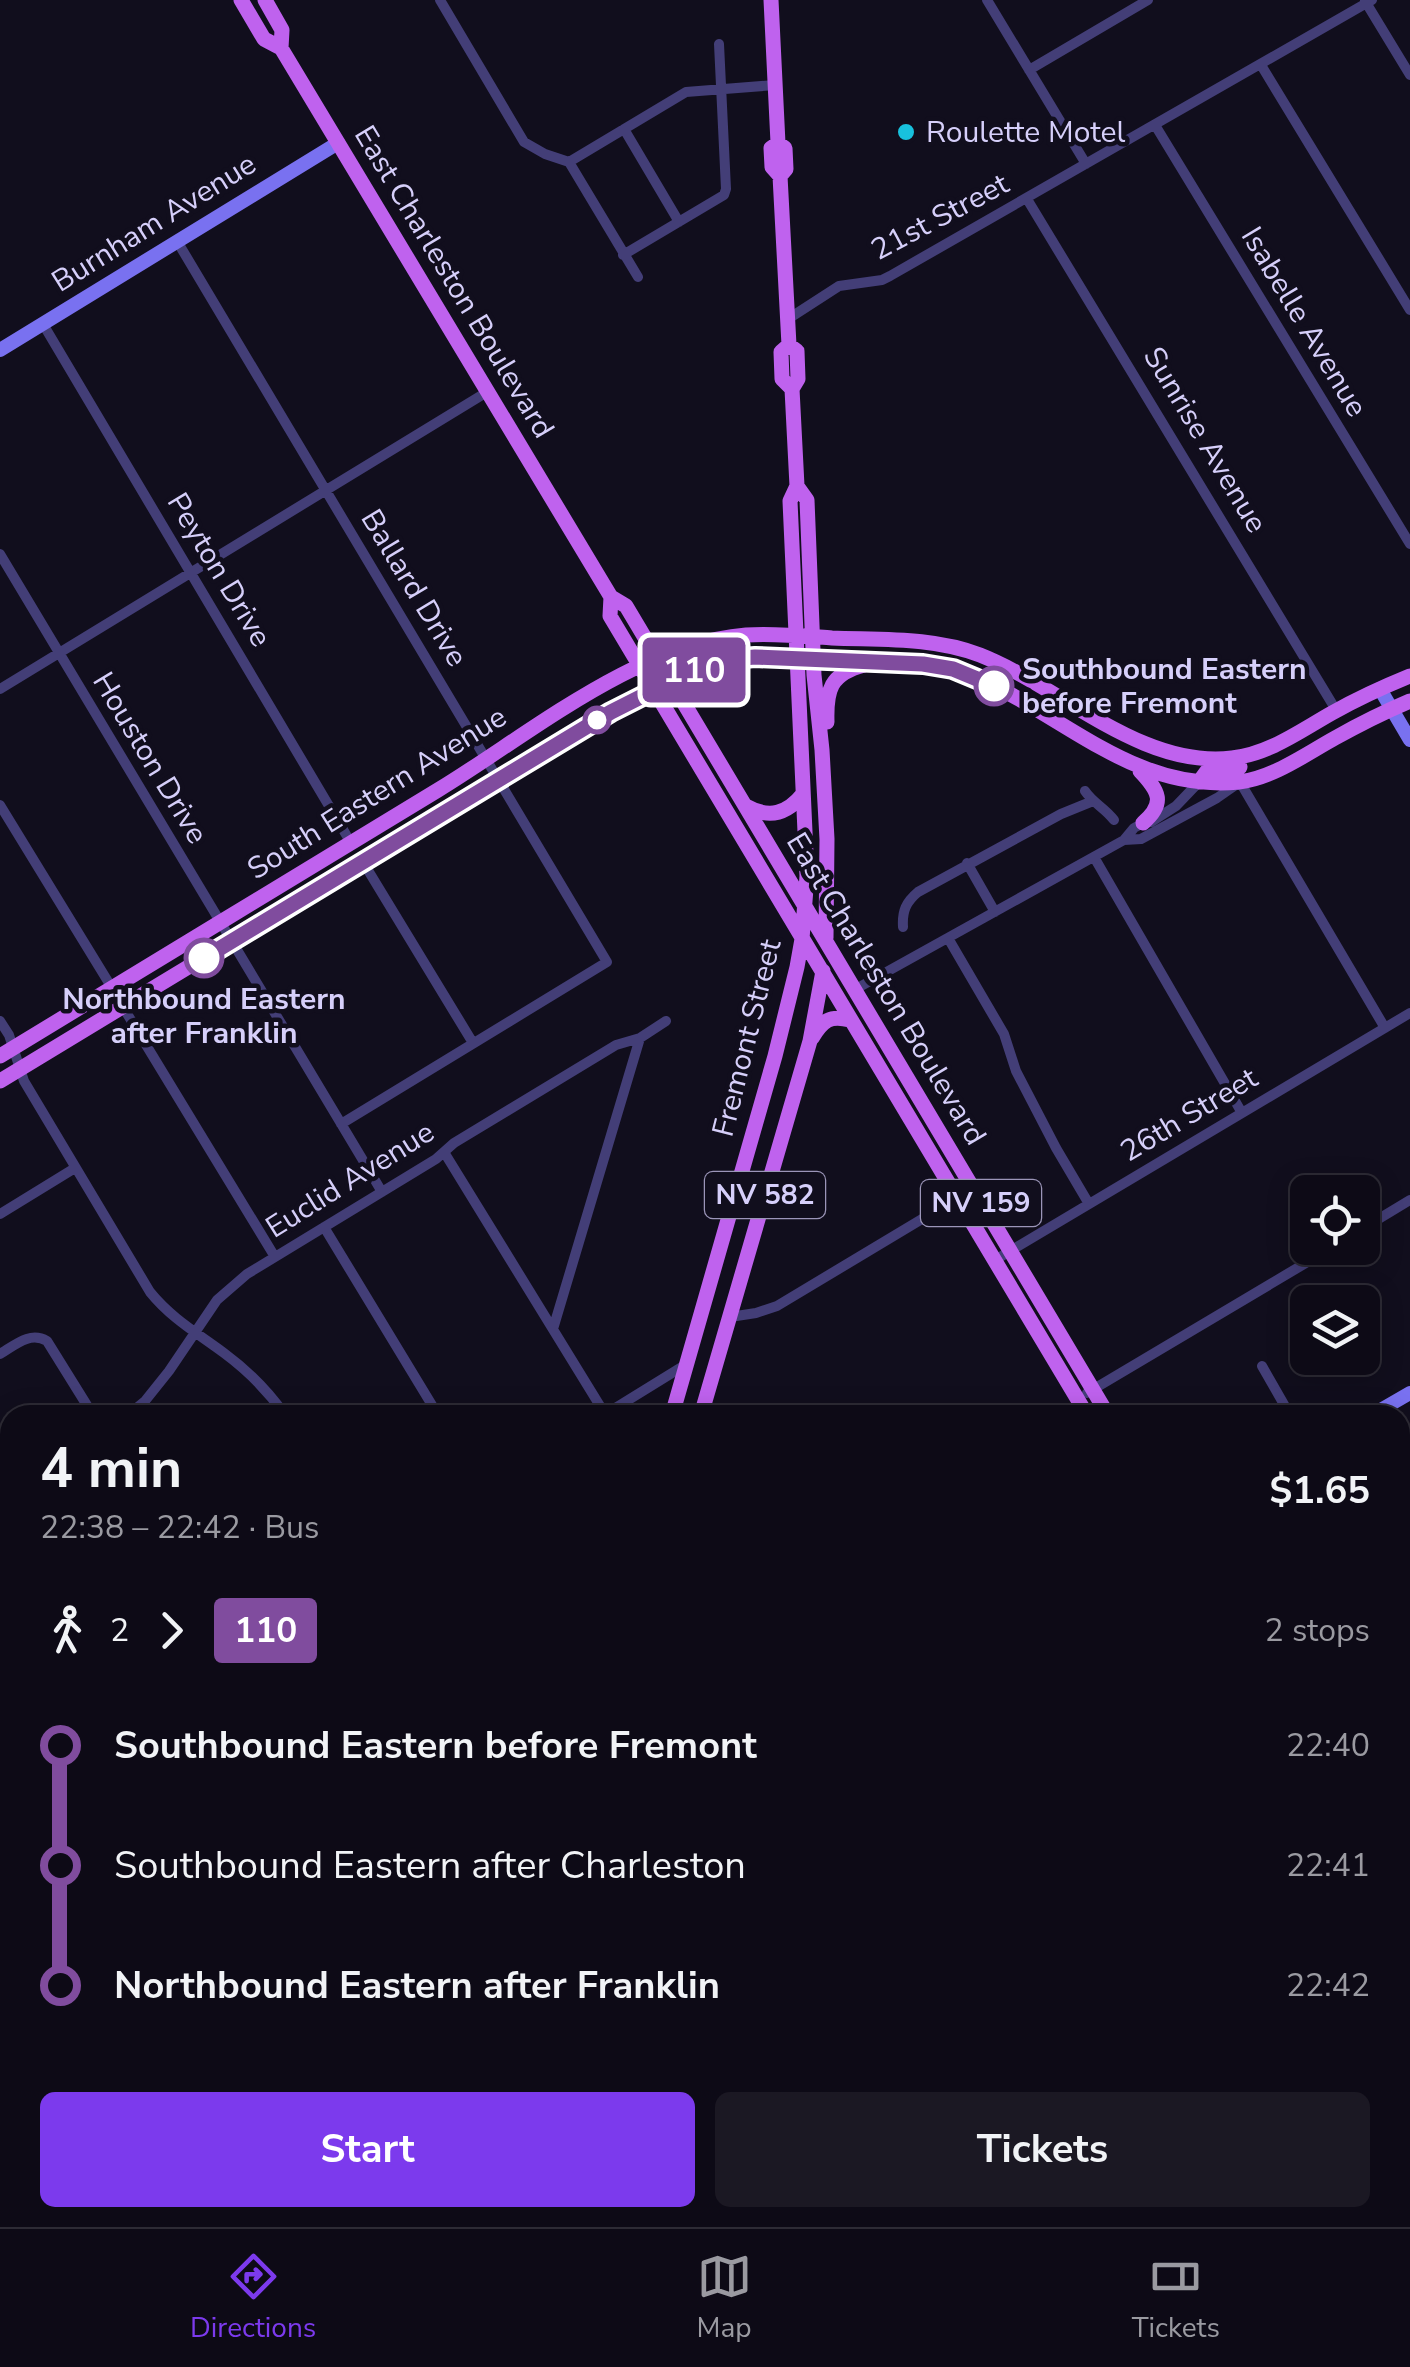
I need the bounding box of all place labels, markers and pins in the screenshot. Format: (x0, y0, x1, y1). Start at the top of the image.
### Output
place label: Roulette Motel (926, 112, 1126, 153)
marker: Roulette Motel (895, 121, 917, 143)
place label: Southbound Eastern before Fremont (1022, 649, 1307, 724)
marker: Southbound Eastern before Fremont (975, 667, 1013, 705)
unlabelled marker (584, 707, 610, 733)
marker: Northbound Eastern after Franklin (185, 939, 223, 977)
place label: Northbound Eastern after Franklin (62, 979, 346, 1054)

